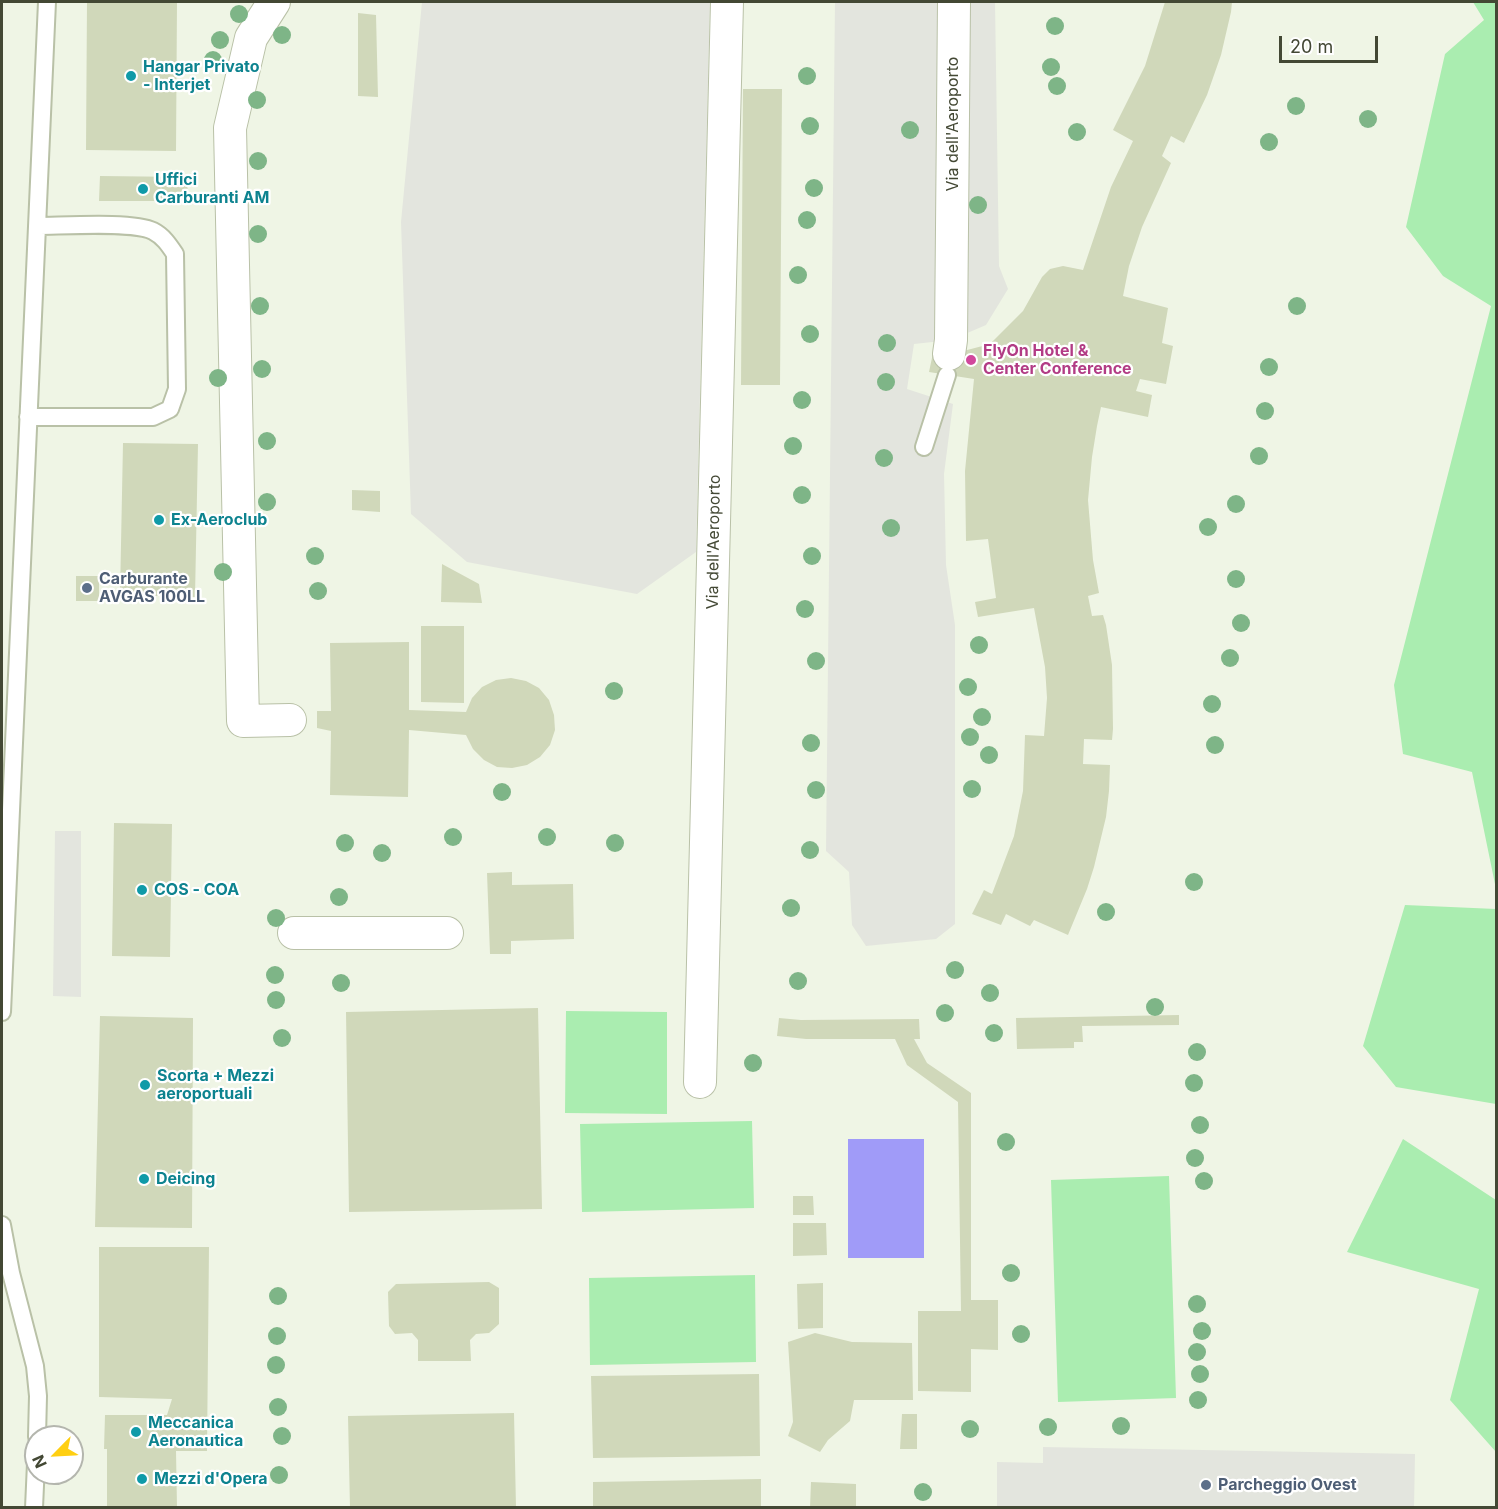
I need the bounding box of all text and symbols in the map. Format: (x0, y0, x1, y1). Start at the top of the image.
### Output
scale bar (1282, 24, 1381, 62)
text: 20 m (1290, 36, 1333, 57)
place label: Hangar Privato - Interjet (143, 57, 259, 95)
street label: Via dell'Aeroporto (943, 57, 963, 191)
marker: Hangar Privato - Interjet (124, 69, 138, 83)
place label: Uffici Carburanti AM (155, 170, 269, 208)
marker: Uffici Carburanti AM (136, 182, 150, 196)
place label: FlyOn Hotel & Center Conference (983, 341, 1132, 379)
marker: FlyOn Hotel & Center Conference (964, 353, 978, 367)
street label: Via dell'Aeroporto (703, 474, 725, 610)
place label: Ex-Aeroclub (171, 510, 267, 530)
marker: Ex-Aeroclub (152, 513, 166, 527)
place label: Carburante AVGAS 100LL (99, 569, 205, 607)
marker: Carburante AVGAS 100LL (80, 581, 94, 595)
place label: COS - COA (154, 880, 239, 900)
marker: COS - COA (135, 883, 149, 897)
place label: Scorta + Mezzi aeroportuali (157, 1066, 274, 1104)
marker: Scorta + Mezzi aeroportuali (138, 1078, 152, 1092)
place label: Deicing (156, 1169, 215, 1189)
marker: Deicing (137, 1172, 151, 1186)
place label: Meccanica Aeronautica (148, 1413, 243, 1451)
north arrow (24, 1425, 84, 1485)
marker: Meccanica Aeronautica (129, 1425, 143, 1439)
text: N (28, 1452, 51, 1471)
place label: Mezzi d'Opera (154, 1469, 268, 1489)
marker: Mezzi d'Opera (135, 1472, 149, 1486)
place label: Parcheggio Ovest (1218, 1475, 1357, 1495)
marker: Parcheggio Ovest (1199, 1478, 1213, 1492)

